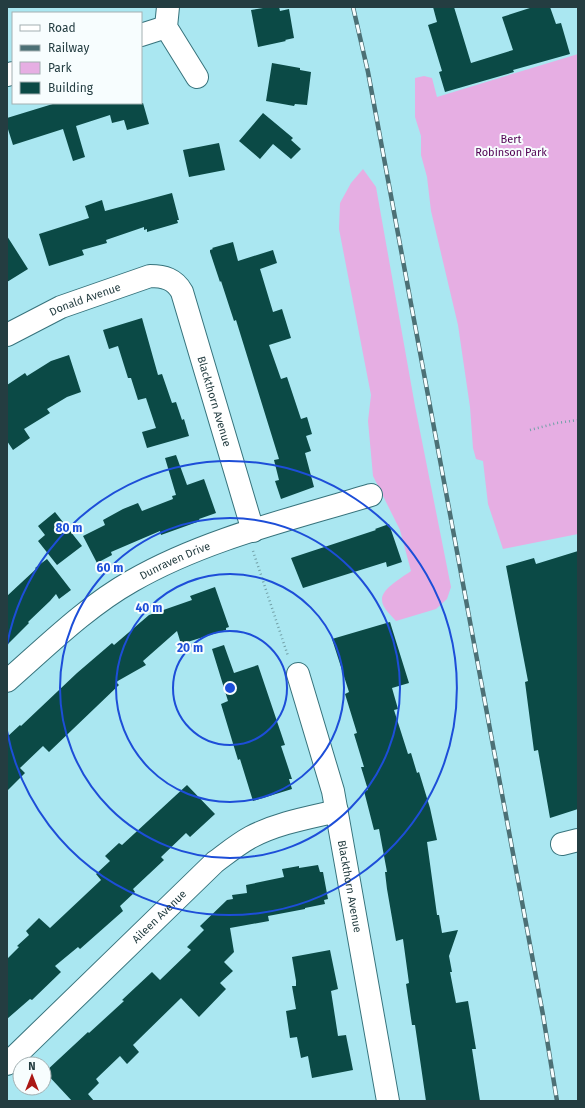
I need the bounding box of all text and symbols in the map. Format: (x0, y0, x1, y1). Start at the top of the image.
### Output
legend (12, 12, 142, 104)
text: Road (48, 21, 76, 35)
text: Railway (48, 41, 89, 55)
text: Park (48, 61, 72, 75)
text: Building (48, 81, 94, 95)
park label: Bert Robinson Park (475, 133, 547, 159)
street label: Donald Avenue (47, 281, 123, 319)
street label: Blackthorn Avenue (194, 355, 234, 448)
text: 80 m (56, 521, 82, 535)
street label: Dunraven Drive (137, 539, 212, 583)
text: 60 m (97, 561, 123, 575)
text: 40 m (136, 601, 162, 615)
text: 20 m (177, 641, 203, 655)
centre of rings (223, 681, 237, 695)
street label: Blackthorn Avenue (335, 839, 364, 934)
street label: Aileen Avenue (130, 887, 189, 946)
north arrow (12, 1056, 52, 1096)
text: N (28, 1060, 36, 1073)

